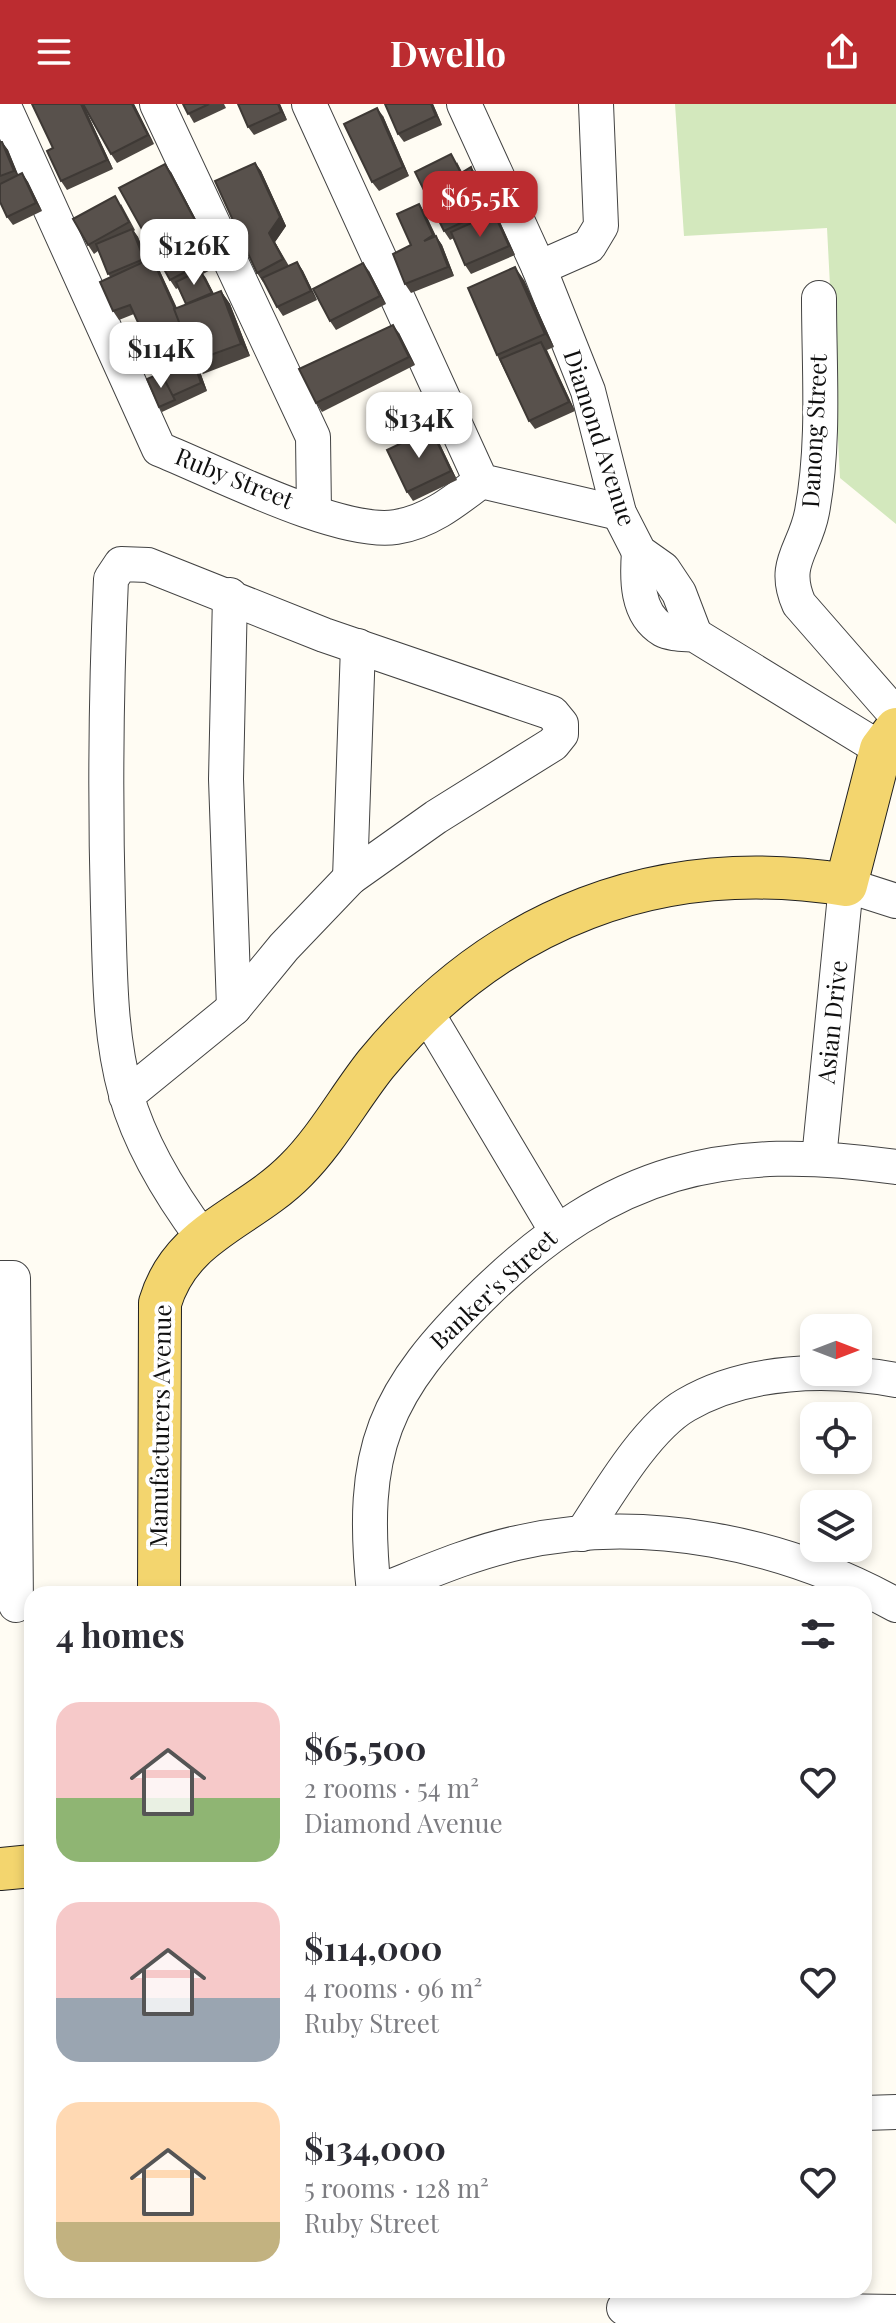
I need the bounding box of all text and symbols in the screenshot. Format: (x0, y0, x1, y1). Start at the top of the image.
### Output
text: Dwello (390, 28, 506, 76)
icon: menu (32, 30, 76, 74)
icon: share (820, 30, 864, 74)
pin: $65.5K (415, 171, 545, 239)
text: $65.5K (441, 179, 519, 214)
pin: $126K (138, 219, 250, 287)
text: $126K (158, 227, 230, 262)
pin: $114K (105, 322, 217, 390)
text: $114K (127, 330, 195, 365)
street label: Diamond Avenue (557, 345, 644, 530)
street label: Danong Street (793, 353, 833, 509)
pin: $134K (363, 392, 475, 460)
text: $134K (384, 400, 454, 435)
street label: Ruby Street (171, 439, 299, 516)
street label: Asian Drive (809, 959, 853, 1086)
street label: Banker's Street (422, 1221, 563, 1356)
street label: Manufacturers Avenue (141, 1304, 177, 1548)
north arrow (800, 1314, 872, 1386)
map controls (800, 1314, 872, 1562)
button: locate (800, 1402, 872, 1474)
button: layers (800, 1490, 872, 1562)
text: 4 homes (56, 1611, 185, 1657)
icon: filters (796, 1612, 840, 1656)
text: $65,500 (304, 1724, 426, 1770)
icon: home (120, 1734, 216, 1830)
icon: heart (796, 1760, 840, 1804)
text: 2 rooms · 54 m² (304, 1770, 479, 1805)
text: Diamond Avenue (304, 1805, 503, 1840)
text: $114,000 (304, 1924, 443, 1970)
icon: home (120, 1934, 216, 2030)
icon: heart (796, 1960, 840, 2004)
text: 4 rooms · 96 m² (304, 1970, 482, 2005)
text: Ruby Street (304, 2005, 439, 2040)
text: $134,000 (304, 2124, 446, 2170)
icon: home (120, 2134, 216, 2230)
icon: heart (796, 2160, 840, 2204)
text: 5 rooms · 128 m² (304, 2170, 489, 2205)
text: Ruby Street (304, 2205, 439, 2240)

